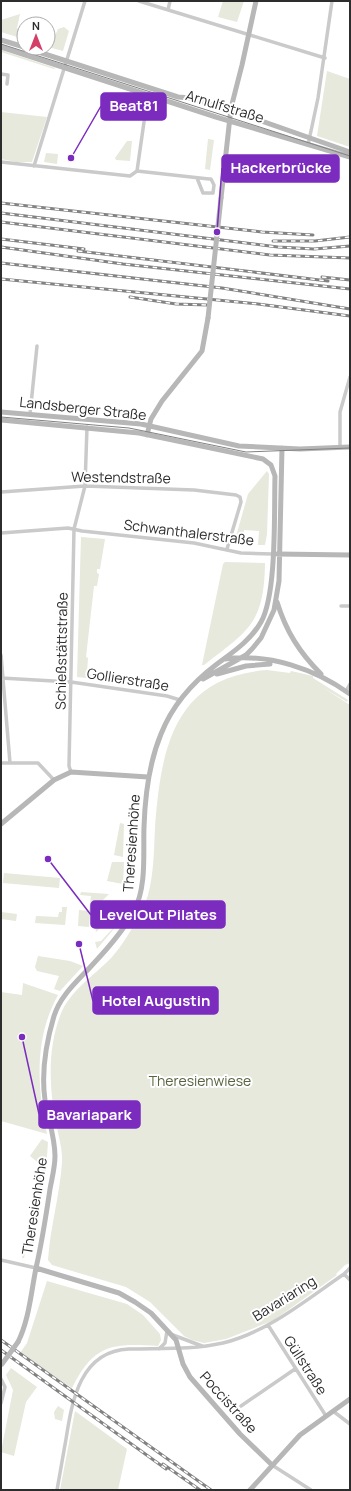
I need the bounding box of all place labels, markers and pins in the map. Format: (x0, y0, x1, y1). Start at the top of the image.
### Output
callout: Beat81 (101, 93, 166, 120)
callout: Hackerbrücke (222, 155, 339, 182)
callout: LevelOut Pilates (91, 901, 225, 928)
callout: Hotel Augustin (93, 987, 218, 1014)
callout: Bavariapark (39, 1101, 140, 1128)

